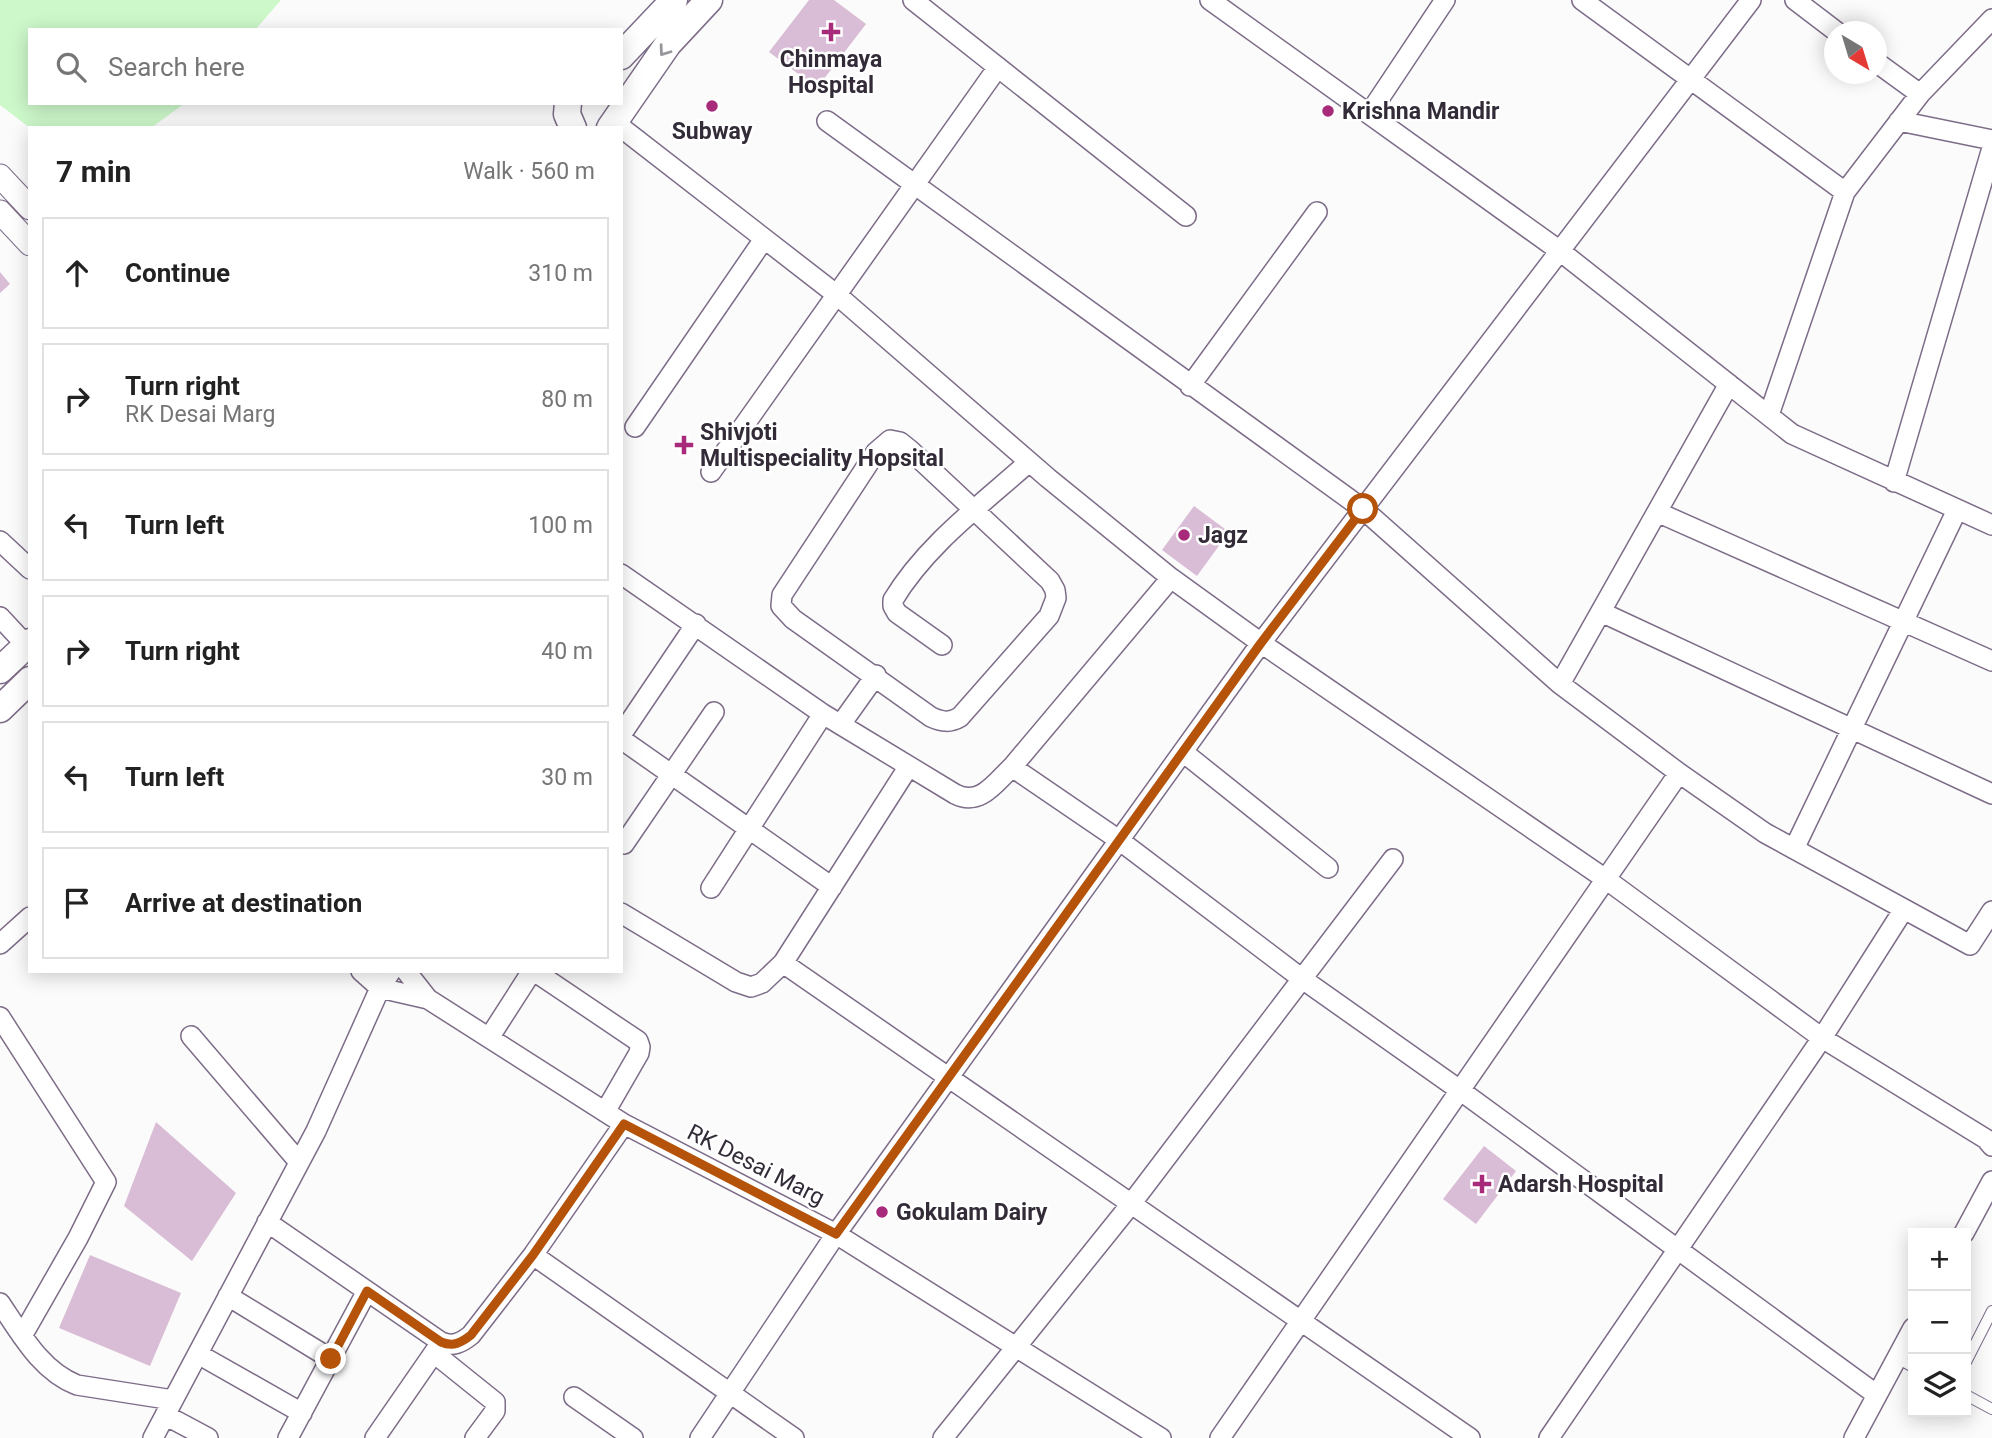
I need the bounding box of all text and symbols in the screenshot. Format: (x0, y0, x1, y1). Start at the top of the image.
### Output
north arrow (1824, 21, 1887, 84)
marker: Chinmaya Hospital (821, 22, 841, 42)
search box (28, 28, 623, 105)
one-way arrow (660, 43, 672, 56)
place label: Chinmaya Hospital (780, 46, 882, 99)
icon: search (52, 48, 90, 86)
text: Search here (108, 52, 245, 82)
marker: Subway (704, 98, 720, 114)
place label: Krishna Mandir (1342, 98, 1500, 125)
marker: Krishna Mandir (1320, 103, 1336, 119)
place label: Subway (672, 118, 753, 145)
text: 7 min (56, 154, 131, 189)
text: Walk · 560 m (463, 158, 595, 185)
icon: ahead (58, 254, 96, 292)
text: Continue (125, 258, 230, 288)
text: 310 m (528, 260, 593, 287)
text: Turn right (125, 371, 240, 401)
icon: right (58, 380, 96, 418)
text: 80 m (541, 386, 593, 413)
text: RK Desai Marg (125, 401, 275, 428)
place label: Shivjoti Multispeciality Hopsital (700, 419, 944, 472)
marker: Shivjoti Multispeciality Hopsital (674, 435, 694, 455)
route start (1347, 493, 1378, 524)
icon: left (58, 506, 96, 544)
text: Turn left (125, 510, 224, 540)
text: 100 m (528, 512, 593, 539)
place label: Jagz (1198, 522, 1248, 549)
marker: Jagz (1176, 527, 1192, 543)
icon: right (58, 632, 96, 670)
text: Turn right (125, 636, 240, 666)
text: 40 m (541, 638, 593, 665)
icon: left (58, 758, 96, 796)
text: Turn left (125, 762, 224, 792)
text: 30 m (541, 764, 593, 791)
icon: arrive (58, 884, 96, 922)
text: Arrive at destination (125, 888, 362, 918)
street label: RK Desai Marg (683, 1119, 829, 1211)
place label: Adarsh Hospital (1498, 1171, 1664, 1198)
marker: Adarsh Hospital (1472, 1174, 1492, 1194)
place label: Gokulam Dairy (896, 1199, 1048, 1226)
marker: Gokulam Dairy (874, 1204, 890, 1220)
map controls (1908, 1228, 1971, 1417)
button: + (1908, 1228, 1971, 1291)
button: − (1908, 1291, 1971, 1354)
route end (315, 1343, 346, 1374)
button: layers (1908, 1354, 1971, 1417)

